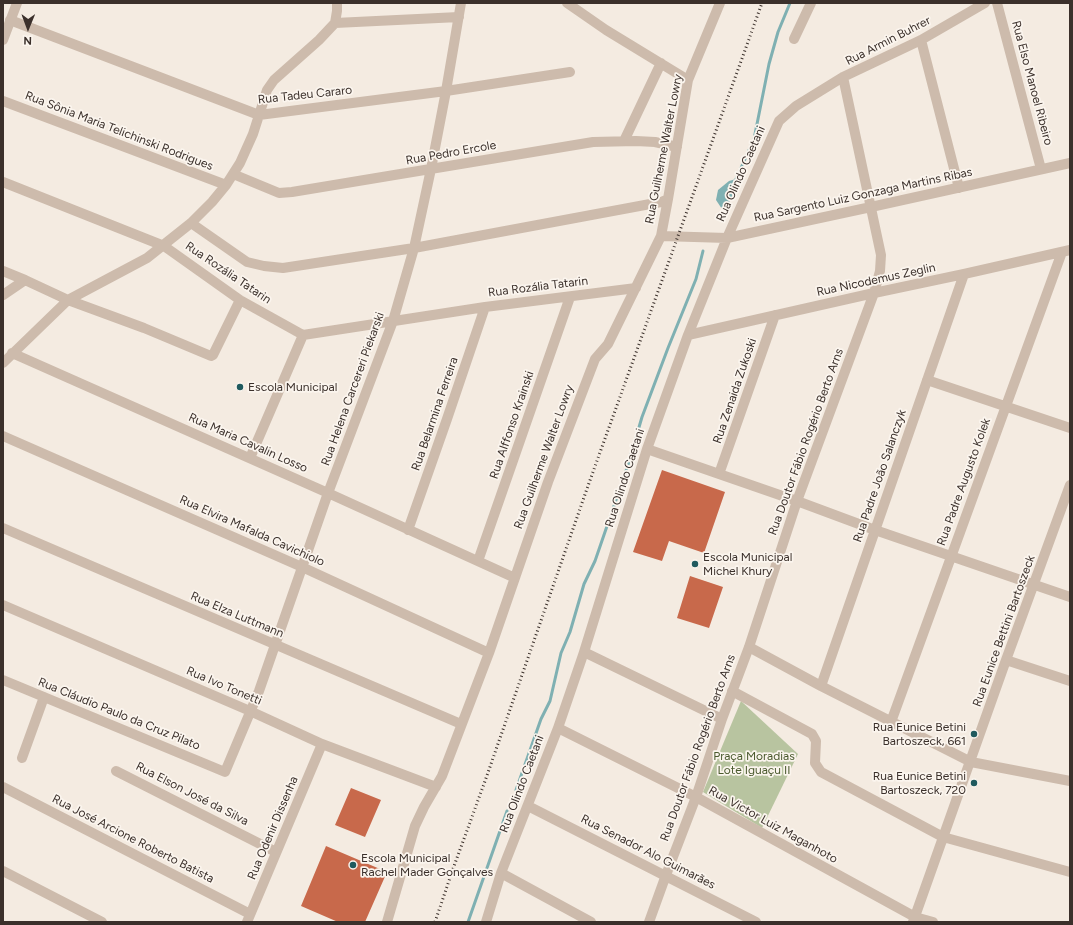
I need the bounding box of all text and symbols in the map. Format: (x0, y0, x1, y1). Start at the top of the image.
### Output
north arrow (8, 8, 48, 48)
street label: Rua Armin Buhrer (843, 13, 933, 69)
street label: Rua Elso Manoel Ribeiro (1008, 19, 1056, 147)
text: N (23, 34, 32, 47)
street label: Rua Guilherme Walter Lowry (642, 73, 686, 225)
street label: Rua Tadeu Cararo (257, 83, 353, 107)
street label: Rua Sônia Maria Telichinski Rodrigues (23, 88, 215, 174)
street label: Rua Olindo Caetani (713, 124, 769, 224)
street label: Rua Pedro Ercole (405, 138, 497, 168)
street label: Rua Sargento Luiz Gonzaga Martins Ribas (752, 165, 974, 225)
street label: Rua Rozália Tatarin (182, 239, 274, 307)
street label: Rua Nicodemus Zeglin (815, 260, 937, 300)
street label: Rua Rozália Tatarin (487, 274, 589, 300)
street label: Rua Helena Carcereri Piekarski (318, 310, 388, 468)
street label: Rua Zenaida Zukoski (710, 336, 760, 446)
street label: Rua Doutor Fábio Rogério Berto Arns (765, 347, 847, 537)
street label: Rua Belarmina Ferreira (409, 355, 461, 473)
street label: Rua Alffonso Krainski (487, 369, 537, 481)
place label: Escola Municipal (248, 380, 337, 394)
marker: Escola Municipal (235, 382, 245, 392)
street label: Rua Guilherme Walter Lowry (511, 383, 577, 531)
street label: Rua Padre João Salanczyk (850, 408, 910, 544)
street label: Rua Maria Cavalin Losso (186, 410, 310, 476)
street label: Rua Padre Augusto Kolek (934, 416, 994, 548)
street label: Rua Olindo Caetani (602, 427, 648, 529)
street label: Rua Elvira Mafalda Cavichiolo (177, 492, 327, 570)
place label: Escola Municipal Michel Khury (703, 550, 792, 578)
street label: Rua Eunice Bettini Bartoszeck (970, 553, 1038, 709)
marker: Escola Municipal Michel Khury (690, 559, 700, 569)
street label: Rua Elza Luttmann (188, 589, 286, 641)
street label: Rua Doutor Fábio Rogério Berto Arns (657, 653, 739, 843)
street label: Rua Ivo Tonetti (184, 664, 264, 708)
street label: Rua Cláudio Paulo da Cruz Pilato (36, 675, 202, 753)
place label: Rua Eunice Betini Bartoszeck, 661 (873, 720, 966, 748)
marker: Rua Eunice Betini Bartoszeck, 661 (969, 729, 979, 739)
street label: Rua Olindo Caetani (497, 733, 547, 835)
park label: Praça Moradias Lote Iguaçu II (713, 749, 795, 777)
street label: Rua Elson José da Silva (133, 759, 251, 829)
place label: Rua Eunice Betini Bartoszeck, 720 (873, 769, 966, 797)
street label: Rua Odenir Dissenha (245, 774, 301, 882)
marker: Rua Eunice Betini Bartoszeck, 720 (969, 778, 979, 788)
street label: Rua Victor Luiz Maganhoto (706, 784, 840, 866)
street label: Rua José Arcione Roberto Batista (50, 792, 216, 886)
street label: Rua Senador Alo Guimarães (578, 812, 718, 892)
place label: Escola Municipal Rachel Mader Gonçalves (361, 851, 493, 879)
marker: Escola Municipal Rachel Mader Gonçalves (348, 860, 358, 870)

